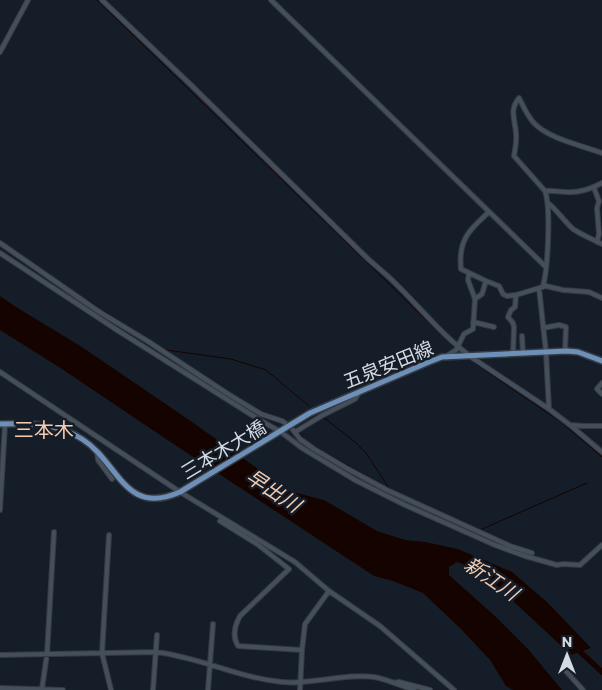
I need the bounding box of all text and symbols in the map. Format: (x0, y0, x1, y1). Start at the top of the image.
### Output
street label: 五泉安田線 (340, 336, 436, 392)
street label: 三本木大橋 (176, 415, 270, 483)
district label: 三本木 (14, 417, 74, 441)
water label: 早出川 (242, 464, 307, 517)
water label: 新江川 (460, 551, 525, 606)
north arrow (542, 630, 592, 680)
text: N (562, 633, 572, 650)

